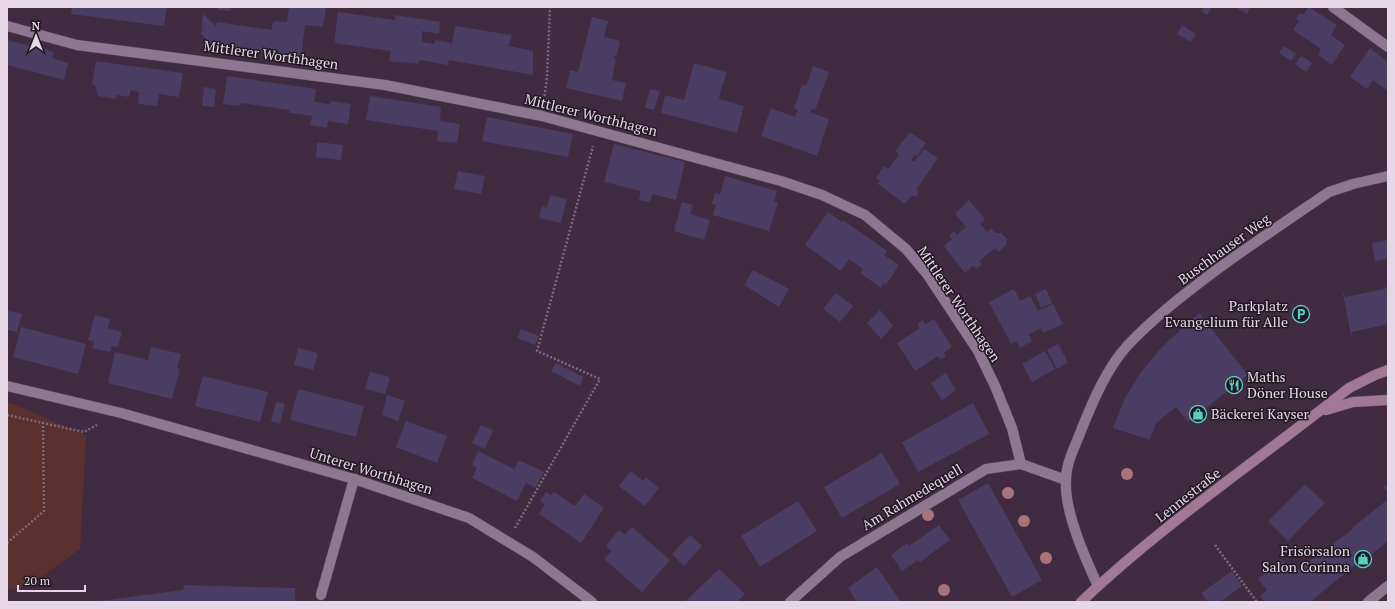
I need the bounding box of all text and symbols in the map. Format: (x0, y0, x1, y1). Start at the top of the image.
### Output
north arrow (16, 16, 56, 56)
text: N (32, 19, 41, 33)
street label: Mittlerer Worthhagen (202, 36, 340, 73)
street label: Mittlerer Worthhagen (523, 89, 660, 140)
street label: Buschhauser Weg (1174, 208, 1274, 288)
street label: Mittlerer Worthhagen (914, 242, 1006, 366)
place label: Parkplatz Evangelium für Alle (1165, 296, 1288, 331)
parking icon: Parkplatz Evangelium für Alle (1291, 304, 1311, 324)
place label: Maths Döner House (1247, 367, 1328, 402)
restaurant icon: Maths Döner House (1224, 375, 1244, 395)
shop icon: Bäckerei Kayser (1188, 404, 1208, 424)
place label: Bäckerei Kayser (1211, 404, 1310, 423)
street label: Unterer Worthhagen (307, 443, 436, 498)
street label: Am Rahmedequell (858, 459, 966, 534)
street label: Lennestraße (1151, 463, 1224, 526)
place label: Frisörsalon Salon Corinna (1262, 541, 1351, 576)
shop icon: Frisörsalon Salon Corinna (1353, 549, 1373, 569)
scale bar (18, 567, 85, 593)
text: 20 m (24, 573, 51, 588)

